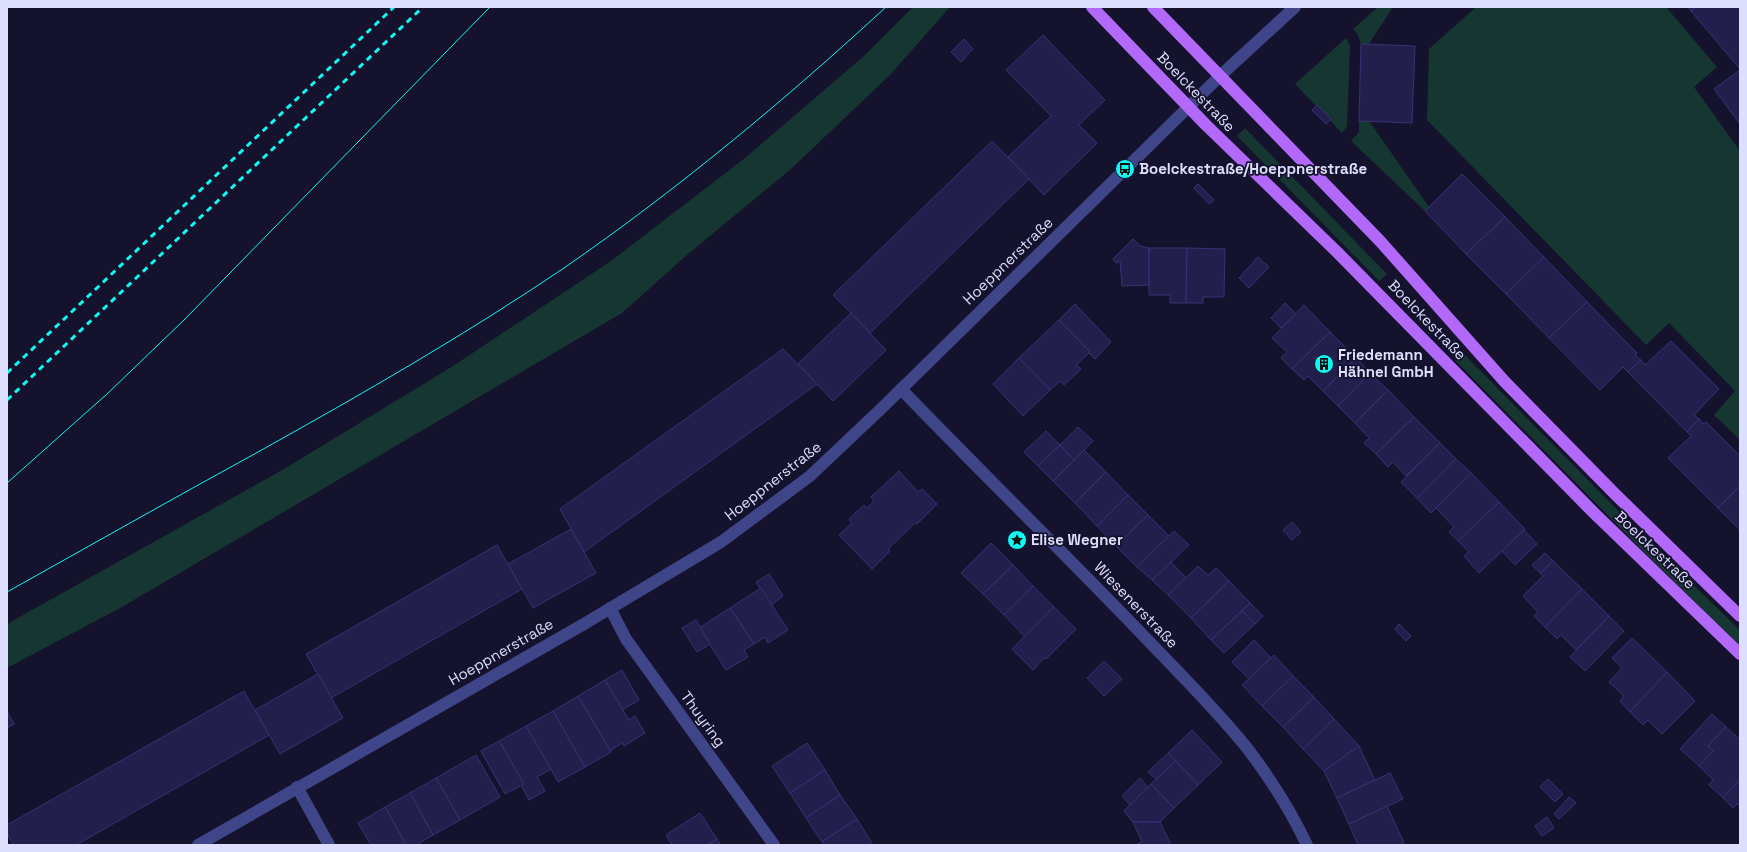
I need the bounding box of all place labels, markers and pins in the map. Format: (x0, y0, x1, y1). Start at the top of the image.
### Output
bus stop icon: Boelckestraße/Hoeppnerstraße (1114, 158, 1136, 180)
place label: Boelckestraße/Hoeppnerstraße (1139, 159, 1367, 178)
place label: Friedemann Hähnel GmbH (1338, 345, 1434, 381)
building icon: Friedemann Hähnel GmbH (1313, 353, 1335, 375)
place icon: Elise Wegner (1006, 529, 1028, 551)
place label: Elise Wegner (1031, 530, 1123, 549)

